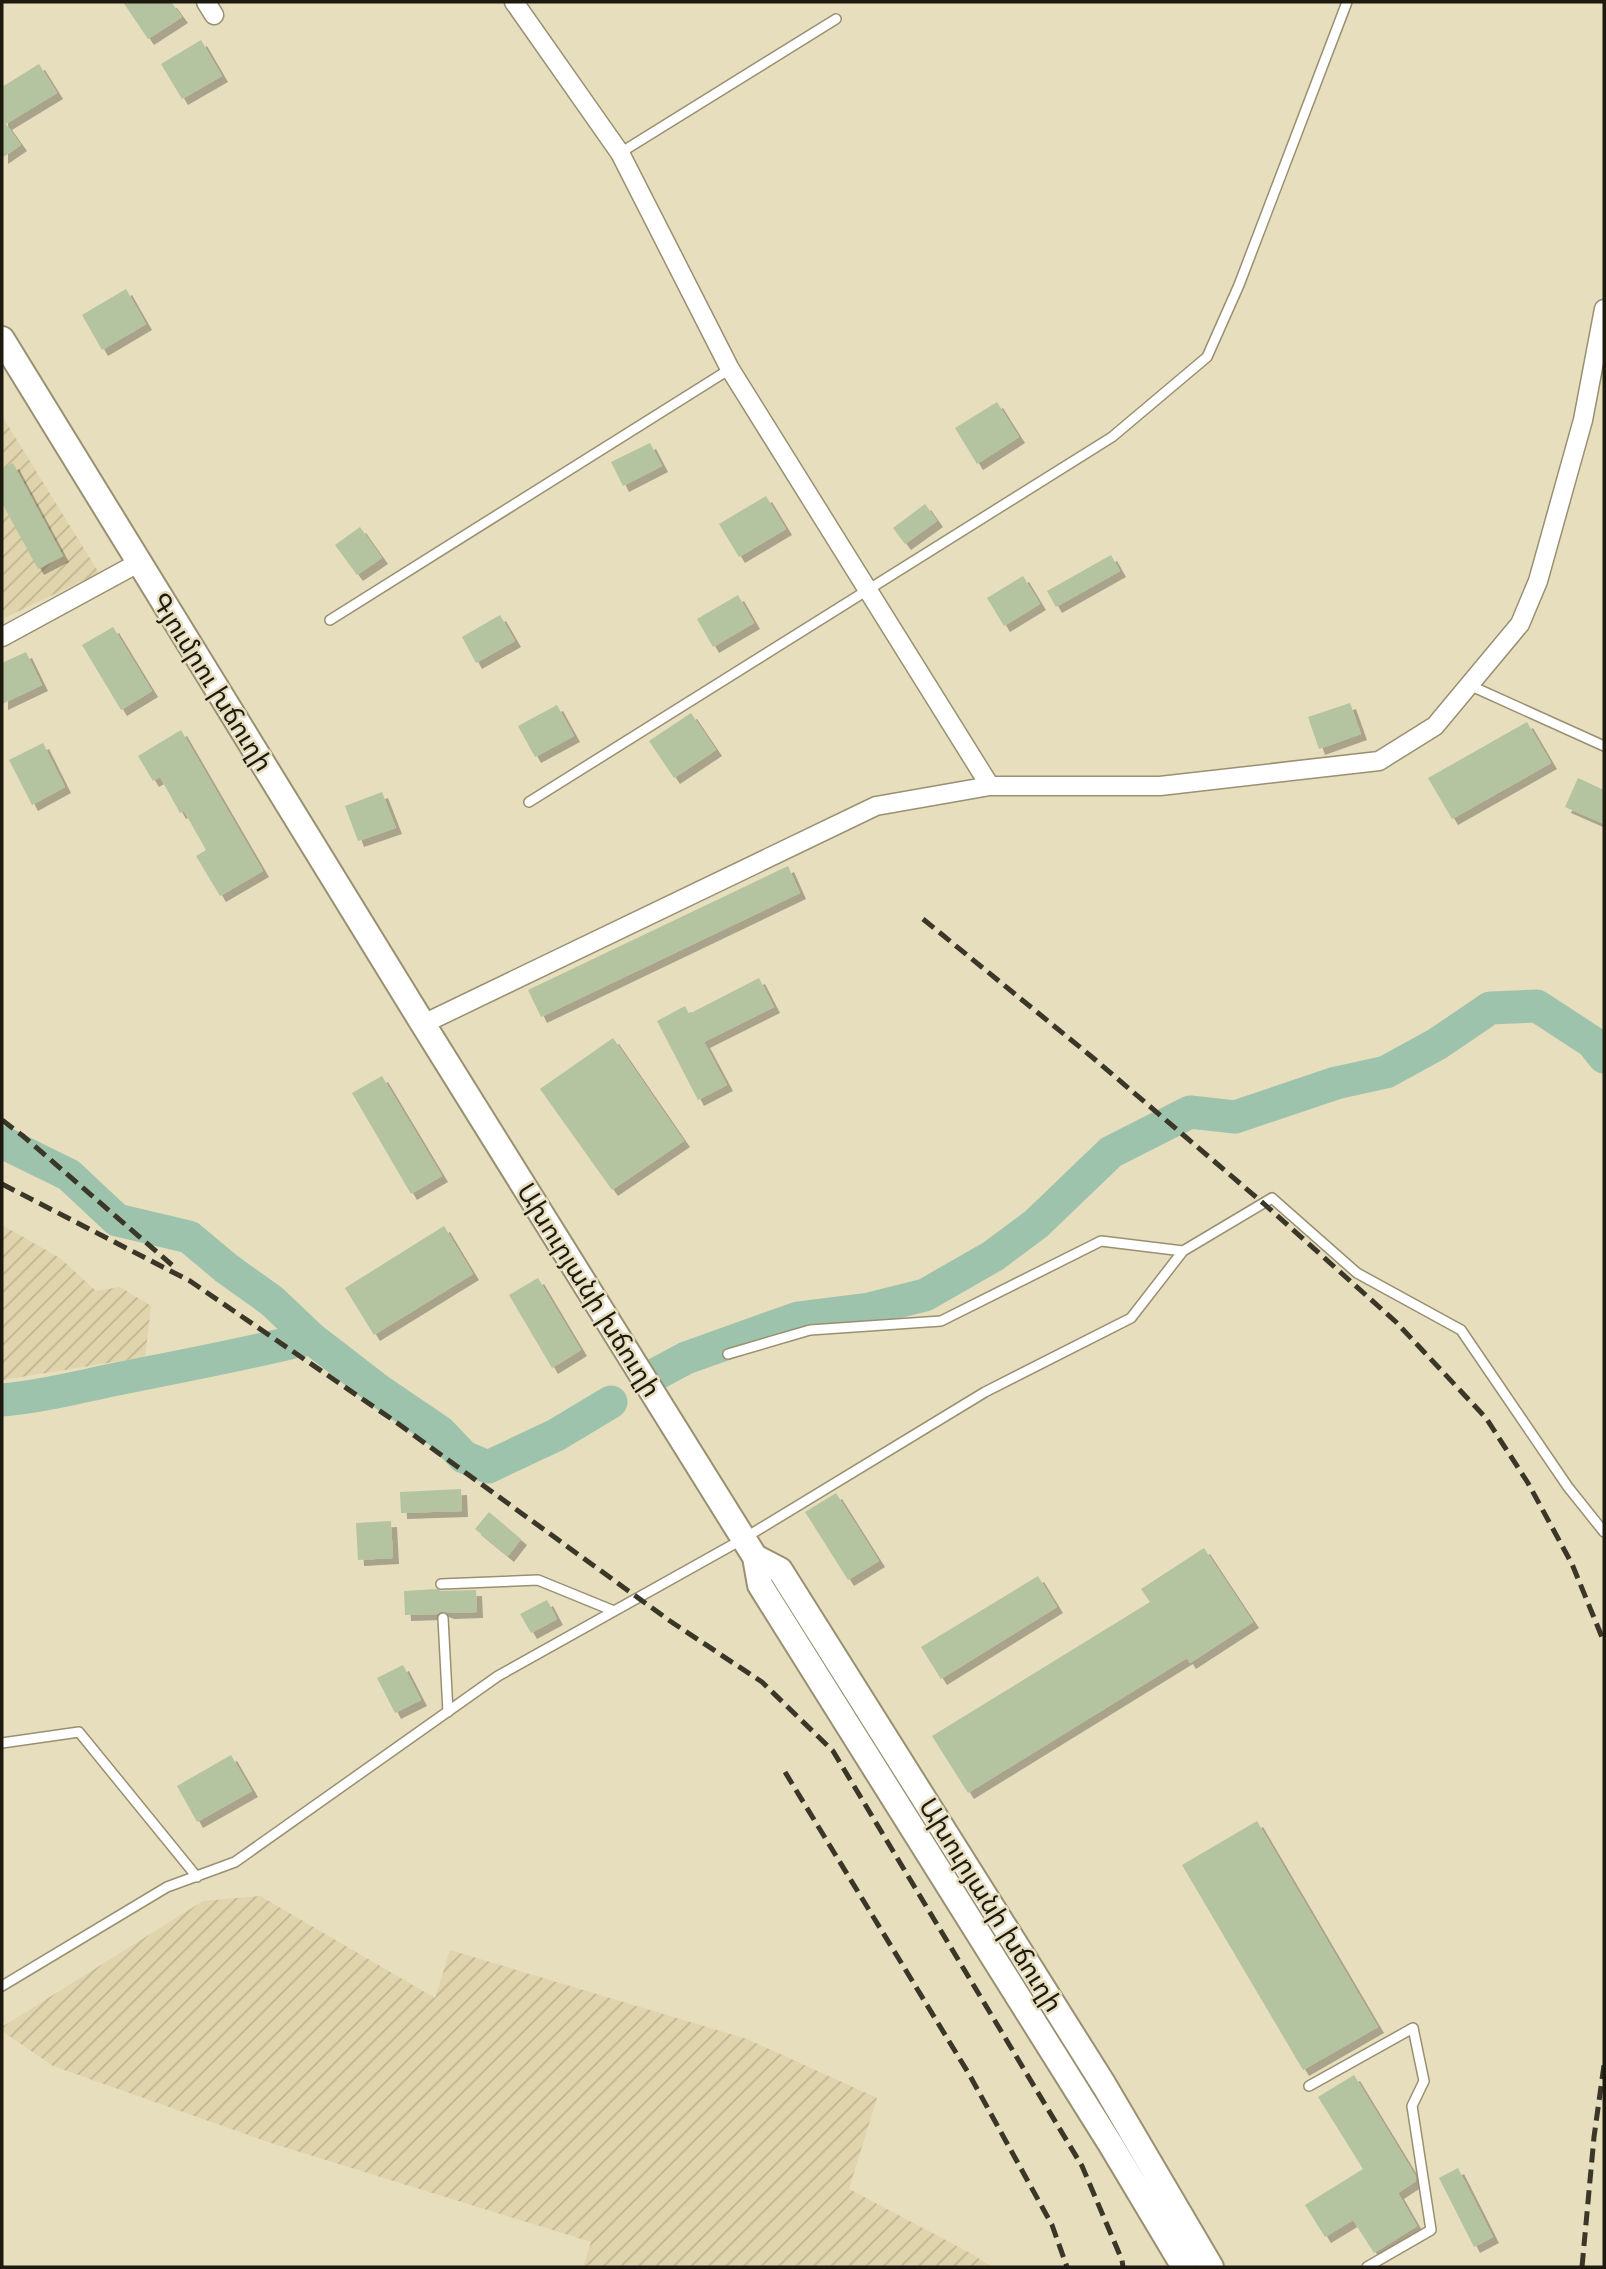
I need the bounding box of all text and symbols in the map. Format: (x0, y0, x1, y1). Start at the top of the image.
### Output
street label: Գյումրու խճուղի (143, 587, 279, 778)
street label: Ախուրյանի խճուղի (509, 1178, 667, 1403)
street label: Ախուրյանի խճուղի (911, 1793, 1069, 2018)

